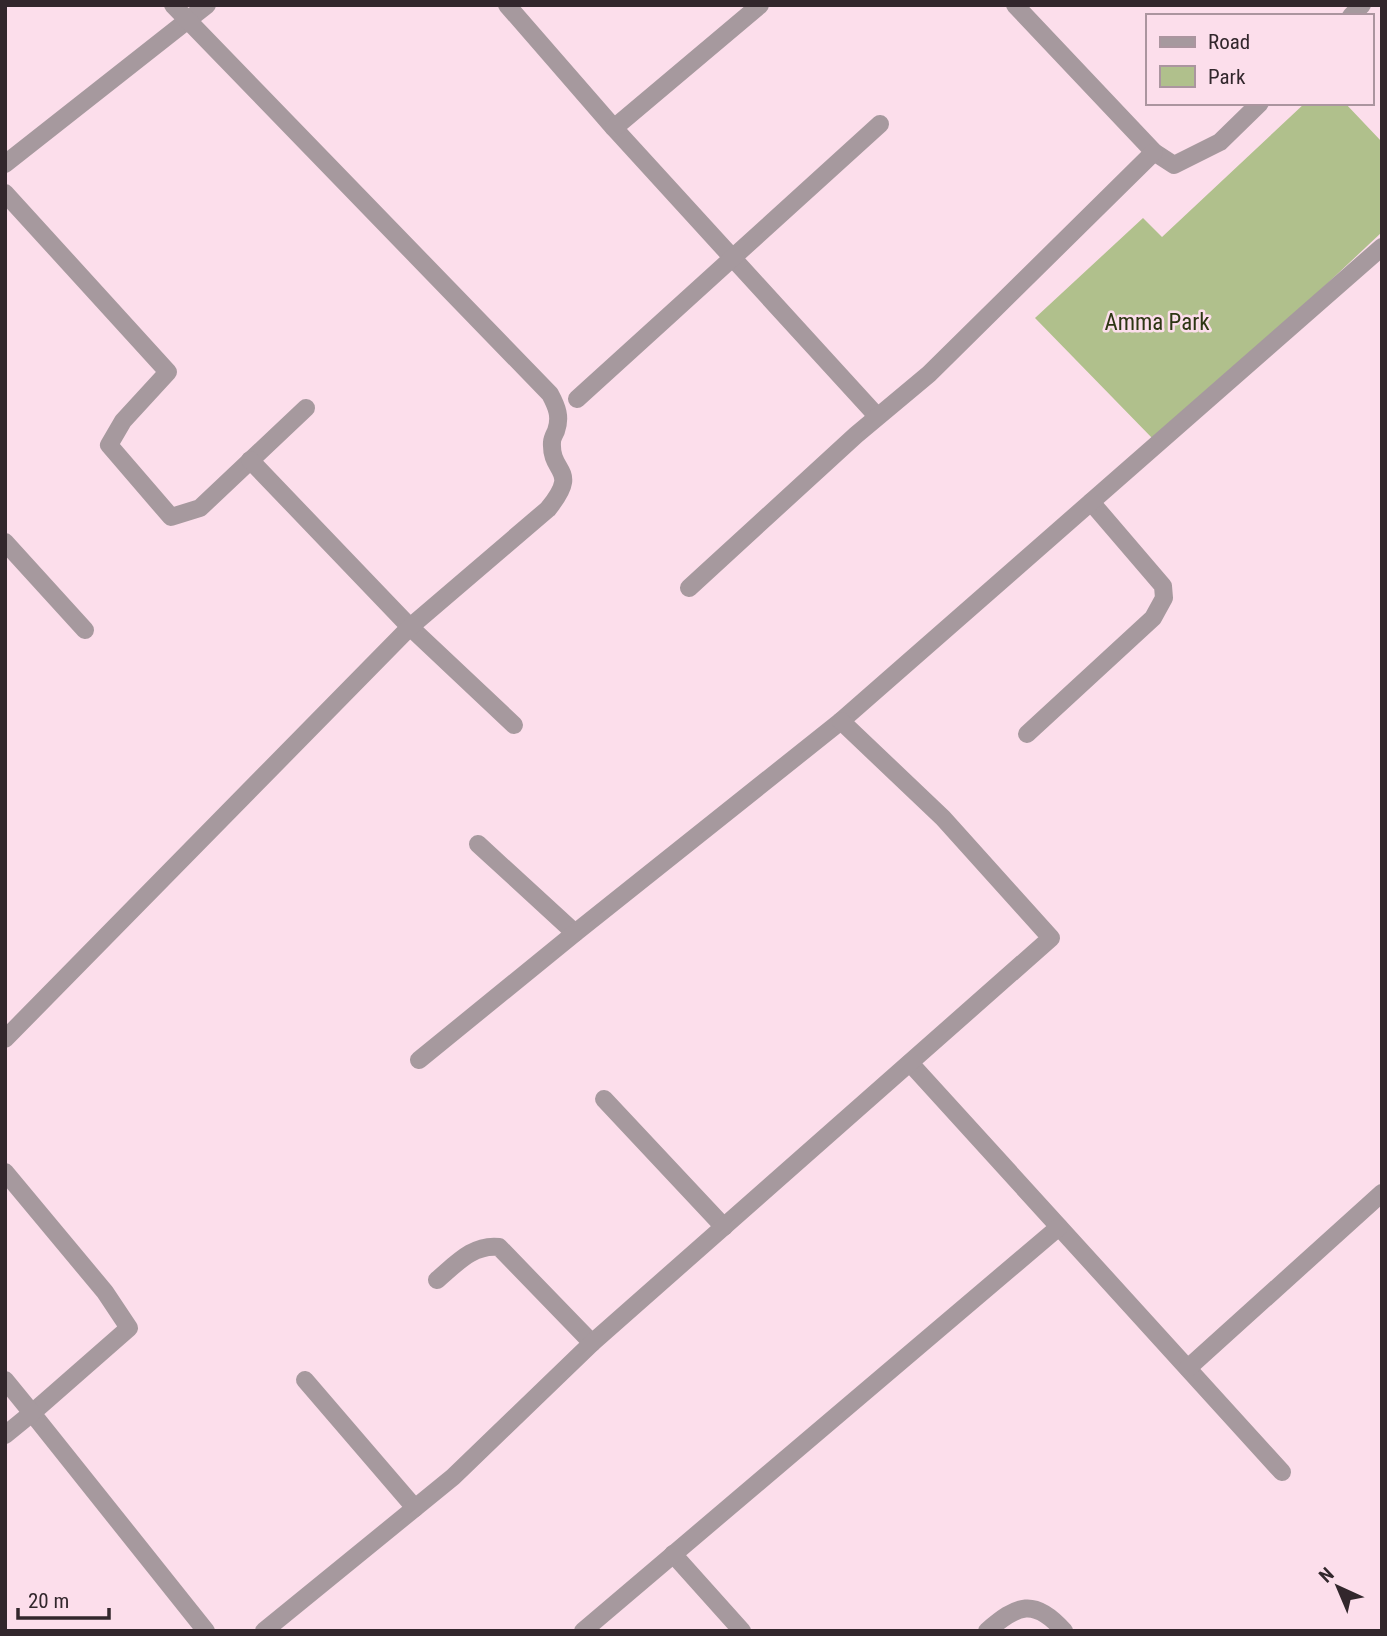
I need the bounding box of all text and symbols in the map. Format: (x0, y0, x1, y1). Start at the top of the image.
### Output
legend (1146, 14, 1373, 105)
text: Road (1208, 30, 1250, 54)
text: Park (1208, 65, 1246, 89)
park label: Amma Park (1104, 309, 1210, 336)
north arrow (1303, 1552, 1373, 1622)
text: N (1314, 1563, 1339, 1587)
scale bar (18, 1576, 108, 1620)
text: 20 m (28, 1589, 69, 1613)

